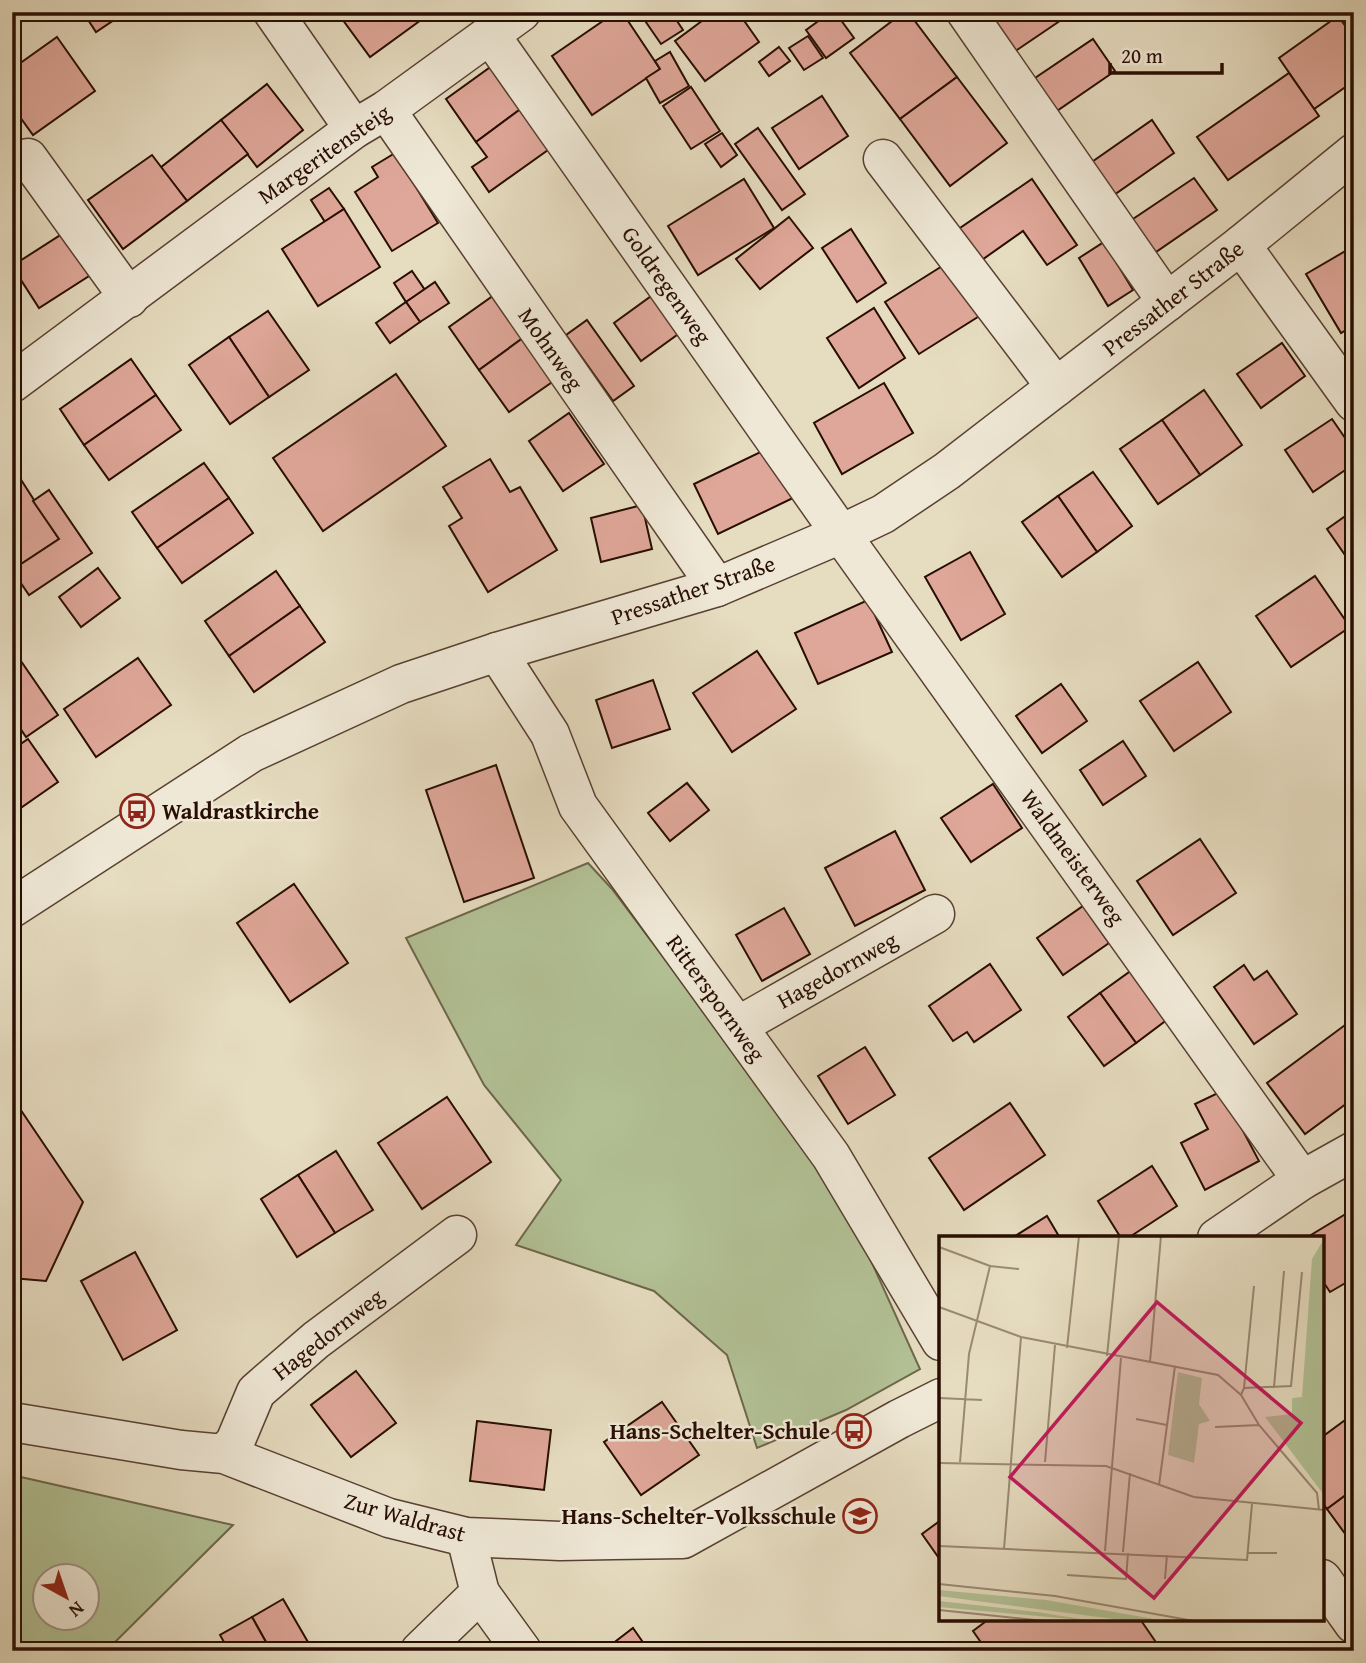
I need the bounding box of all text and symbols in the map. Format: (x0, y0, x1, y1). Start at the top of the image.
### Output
scale bar (1110, 32, 1222, 76)
text: 20 m (1121, 40, 1163, 71)
street label: Margeritensteig (251, 95, 397, 212)
street label: Goldregenweg (615, 219, 721, 351)
street label: Pressather Straße (1095, 232, 1250, 363)
street label: Mohnweg (511, 301, 592, 397)
street label: Pressather Straße (606, 546, 779, 633)
street label: Waldmeisterweg (1013, 782, 1134, 932)
bus stop icon: Waldrastkirche (118, 792, 156, 830)
place label: Waldrastkirche (162, 794, 319, 827)
street label: Hagedornweg (771, 923, 903, 1016)
street label: Ritterspornweg (659, 927, 774, 1069)
inset map (939, 1236, 1324, 1621)
street label: Hagedornweg (265, 1279, 391, 1388)
bus stop icon: Hans-Schelter-Schule (835, 1412, 873, 1450)
place label: Hans-Schelter-Schule (610, 1414, 830, 1447)
street label: Zur Waldrast (341, 1483, 470, 1550)
school or university icon: Hans-Schelter-Volksschule (841, 1497, 879, 1535)
place label: Hans-Schelter-Volksschule (562, 1499, 836, 1532)
north arrow (32, 1562, 102, 1632)
text: N (63, 1595, 91, 1625)

